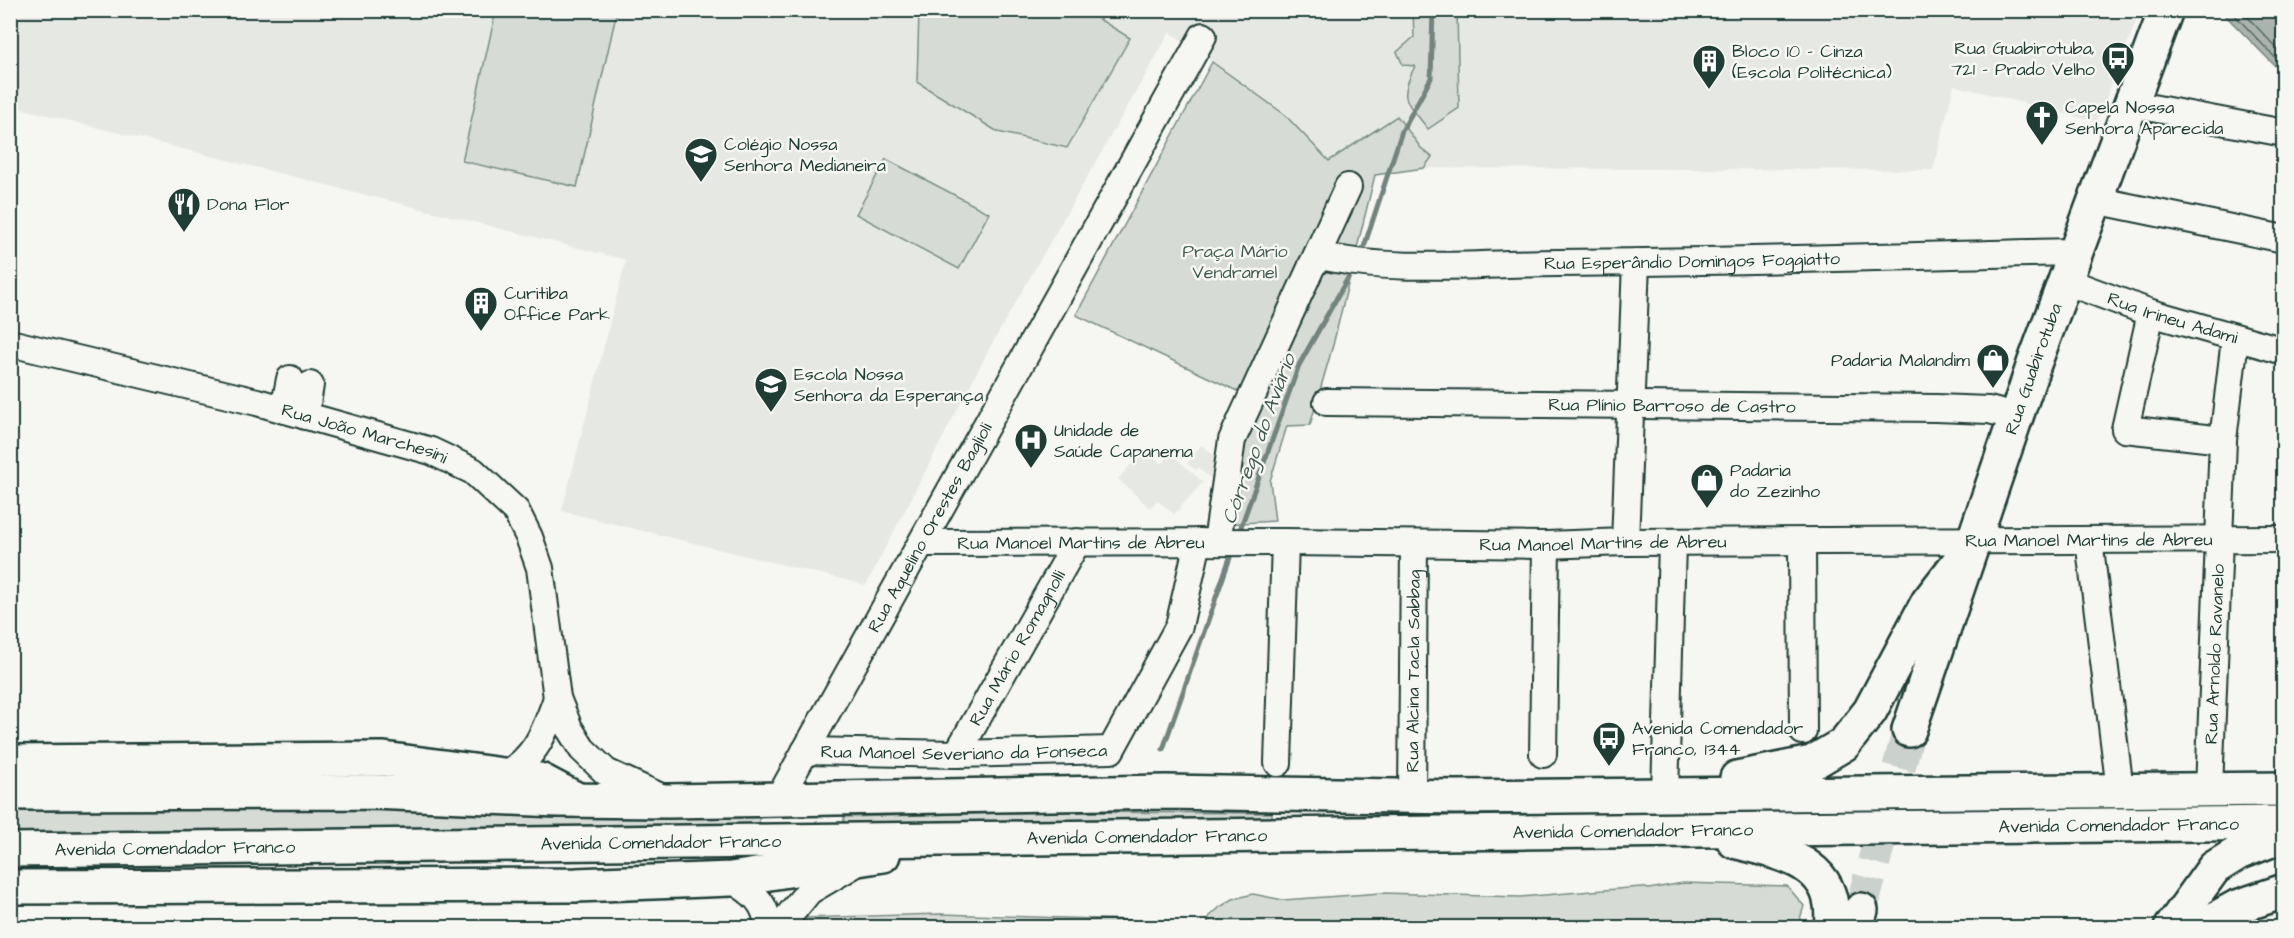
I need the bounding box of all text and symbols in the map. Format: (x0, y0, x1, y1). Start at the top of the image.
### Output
place label: Rua Guabirotuba, 721 - Prado Velho (1951, 36, 2095, 82)
place label: Bloco 10 - Cinza (Escola Politécnica) (1732, 39, 1892, 85)
bus stop icon: Rua Guabirotuba, 721 - Prado Velho (2100, 40, 2136, 87)
building icon: Bloco 10 - Cinza (Escola Politécnica) (1691, 43, 1727, 90)
place label: Capela Nossa Senhora Aparecida (2065, 95, 2224, 141)
church icon: Capela Nossa Senhora Aparecida (2024, 99, 2060, 146)
place label: Colégio Nossa Senhora Medianeira (724, 132, 886, 178)
school or university icon: Colégio Nossa Senhora Medianeira (683, 136, 719, 183)
restaurant icon: Dona Flor (166, 186, 202, 233)
place label: Dona Flor (207, 192, 290, 217)
park label: Praça Mário Vendramel (1182, 239, 1288, 285)
street label: Rua Esperândio Domingos Foggiatto (1544, 246, 1840, 276)
place label: Curitiba Office Park (504, 281, 610, 327)
building icon: Curitiba Office Park (463, 285, 499, 332)
street label: Rua Irineu Adami (2104, 285, 2241, 350)
street label: Rua Guabirotuba (1998, 300, 2068, 438)
shop icon: Padaria Malandim (1975, 342, 2011, 389)
water label: Córrego do Aviário (1215, 348, 1304, 528)
place label: Padaria Malandim (1831, 348, 1970, 373)
place label: Escola Nossa Senhora da Esperança (794, 362, 983, 408)
school or university icon: Escola Nossa Senhora da Esperança (753, 366, 789, 413)
street label: Rua Plínio Barroso de Castro (1548, 392, 1796, 419)
street label: Rua João Marchesini (279, 397, 452, 470)
street label: Rua Aquelino Orestes Baglioli (861, 418, 998, 637)
place label: Unidade de Saúde Capanema (1054, 418, 1193, 464)
hospital icon: Unidade de Saúde Capanema (1013, 422, 1049, 469)
place label: Padaria do Zezinho (1730, 458, 1820, 504)
shop icon: Padaria do Zezinho (1689, 462, 1725, 509)
street label: Rua Manoel Martins de Abreu (1965, 527, 2213, 553)
street label: Rua Manoel Martins de Abreu (1479, 529, 1727, 558)
street label: Rua Manoel Martins de Abreu (957, 530, 1205, 555)
street label: Rua Arnoldo Ravanelo (2198, 563, 2231, 745)
street label: Rua Mário Romagnolli (963, 565, 1071, 730)
street label: Rua Alcina Tacla Sabbag (1400, 570, 1427, 772)
place label: Avenida Comendador Franco, 1344 (1632, 716, 1803, 762)
bus stop icon: Avenida Comendador Franco, 1344 (1591, 720, 1627, 767)
street label: Rua Manoel Severiano da Fonseca (820, 738, 1108, 767)
street label: Avenida Comendador Franco (1998, 811, 2239, 839)
street label: Avenida Comendador Franco (1512, 817, 1753, 845)
street label: Avenida Comendador Franco (1026, 823, 1267, 850)
street label: Avenida Comendador Franco (540, 828, 781, 856)
street label: Avenida Comendador Franco (55, 834, 295, 862)

